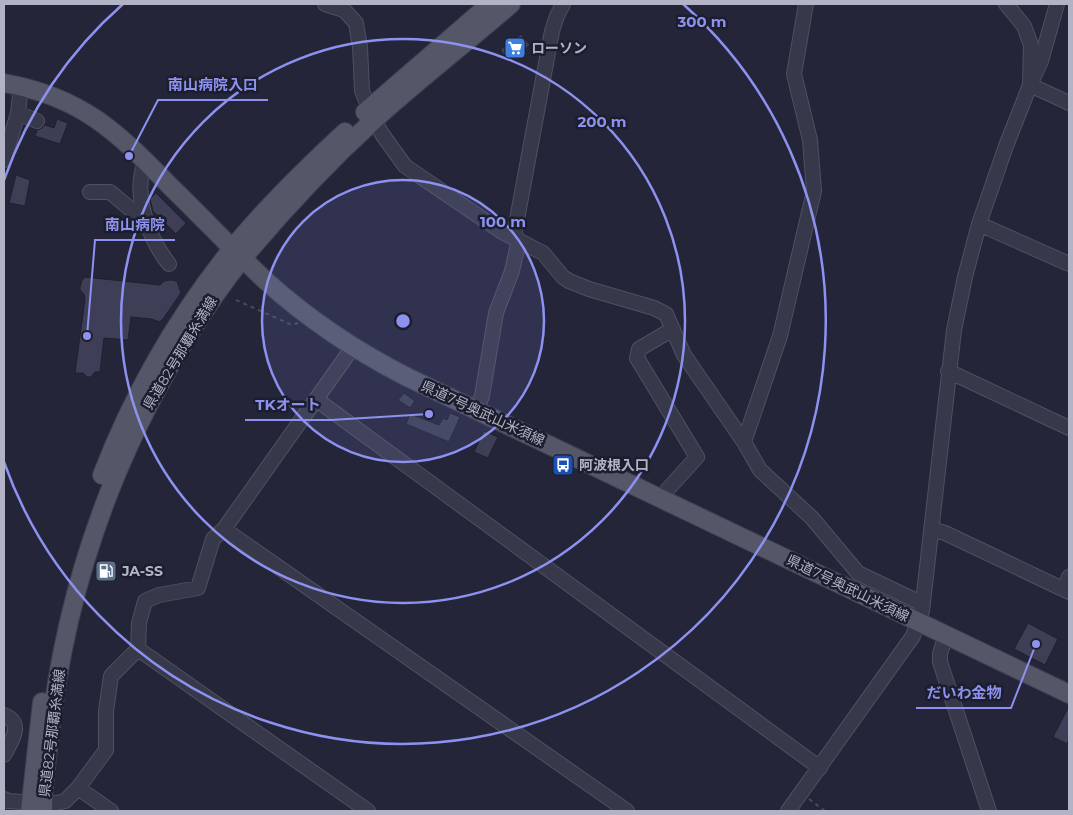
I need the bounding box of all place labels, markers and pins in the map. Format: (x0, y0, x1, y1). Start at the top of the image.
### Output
supermarket icon: ローソン (503, 36, 527, 60)
place label: ローソン (531, 39, 587, 57)
callout: 南山病院入口 (158, 70, 268, 100)
callout: 南山病院 (95, 210, 175, 240)
centre of rings (394, 312, 412, 330)
callout: TKオート (245, 390, 331, 420)
bus stop icon: 阿波根入口 (551, 453, 575, 477)
place label: 阿波根入口 (579, 456, 649, 474)
fuel station icon: JA-SS (94, 559, 118, 583)
place label: JA-SS (121, 562, 163, 580)
callout: だいわ金物 (916, 678, 1011, 708)

